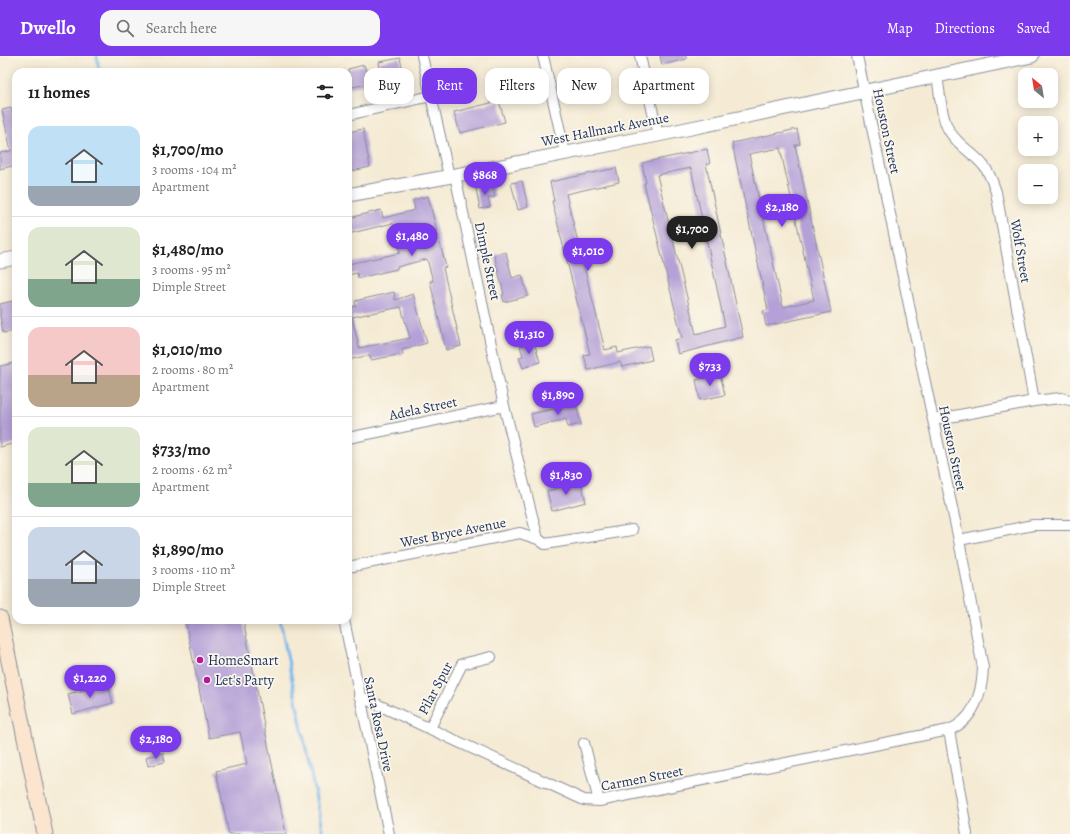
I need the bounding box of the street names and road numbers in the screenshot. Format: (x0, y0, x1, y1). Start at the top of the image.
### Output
street label: Houston Street (868, 87, 905, 176)
street label: West Hallmark Avenue (539, 108, 671, 151)
street label: Wolf Street (1005, 217, 1036, 285)
street label: Dimple Street (470, 220, 505, 302)
street label: Adela Street (386, 392, 459, 425)
street label: Houston Street (934, 404, 971, 493)
street label: West Bryce Avenue (398, 513, 508, 552)
street label: Pilar Spur (414, 658, 458, 718)
street label: Santa Rosa Drive (359, 675, 398, 773)
street label: Carmen Street (599, 761, 685, 796)

